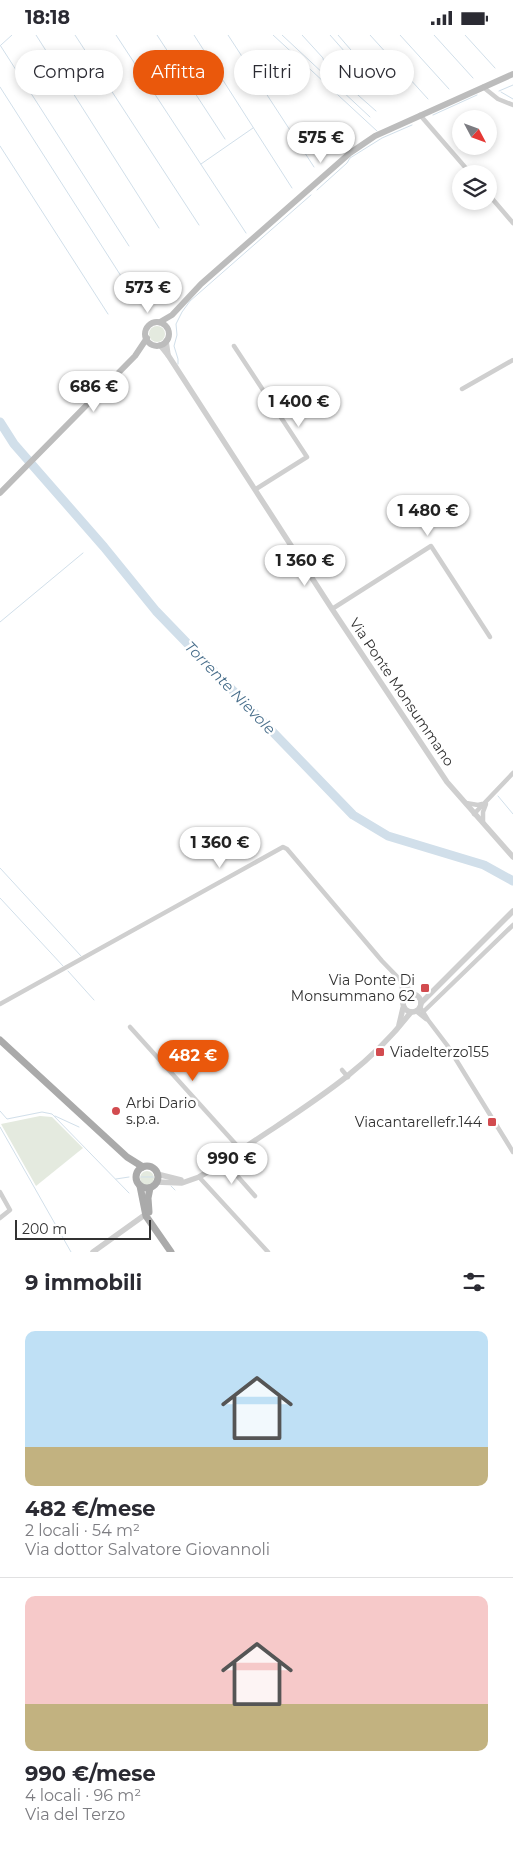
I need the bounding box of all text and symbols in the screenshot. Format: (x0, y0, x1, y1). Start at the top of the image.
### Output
text: 18:18 (25, 6, 70, 29)
chip: Compra (15, 50, 123, 95)
chip: Affitta (133, 50, 224, 95)
chip: Filtri (234, 50, 310, 95)
chip: Nuovo (320, 50, 414, 95)
north arrow (452, 110, 498, 155)
map controls (452, 110, 497, 210)
pin: 575 € (286, 121, 356, 164)
text: 575 € (298, 128, 344, 147)
button: layers (452, 165, 497, 210)
pin: 573 € (113, 271, 183, 314)
text: 573 € (125, 278, 171, 297)
pin: 686 € (59, 371, 129, 413)
text: 686 € (70, 377, 118, 396)
pin: 1 400 € (253, 385, 345, 428)
text: 1 400 € (268, 392, 330, 411)
pin: 1 480 € (382, 495, 474, 537)
text: 1 480 € (398, 501, 458, 520)
pin: 1 360 € (259, 545, 351, 587)
text: 1 360 € (276, 551, 334, 570)
street label: Via Ponte Monsummano (346, 614, 458, 770)
water label: Torrente Nievole (181, 637, 280, 738)
pin: 1 360 € (174, 827, 266, 869)
text: 1 360 € (191, 833, 249, 852)
place label: Via Ponte Di Monsummano 62 (291, 971, 415, 1005)
marker: Via Ponte Di Monsummano 62 (419, 982, 431, 994)
pin: 482 € (158, 1039, 228, 1082)
place label: Viadelterzo155 (390, 1043, 489, 1061)
text: 482 € (169, 1046, 217, 1065)
marker: Viadelterzo155 (374, 1046, 386, 1058)
place label: Arbi Dario s.p.a. (126, 1094, 197, 1128)
marker: Arbi Dario s.p.a. (110, 1105, 122, 1117)
place label: Viacantarellefr.144 (355, 1113, 483, 1131)
marker: Viacantarellefr.144 (486, 1116, 498, 1128)
pin: 990 € (197, 1143, 267, 1185)
text: 990 € (208, 1149, 256, 1168)
scale bar (15, 1217, 151, 1240)
text: 200 m (22, 1220, 67, 1238)
icon: filters (460, 1268, 488, 1296)
text: 9 immobili (25, 1270, 142, 1295)
icon: home (212, 1363, 302, 1453)
text: 482 €/mese (25, 1496, 156, 1521)
text: 2 locali · 54 m² (25, 1521, 140, 1540)
text: Via dottor Salvatore Giovannoli (25, 1540, 270, 1559)
icon: home (212, 1629, 302, 1719)
text: 990 €/mese (25, 1761, 156, 1786)
text: 4 locali · 96 m² (25, 1786, 141, 1805)
text: Via del Terzo (25, 1805, 125, 1824)

